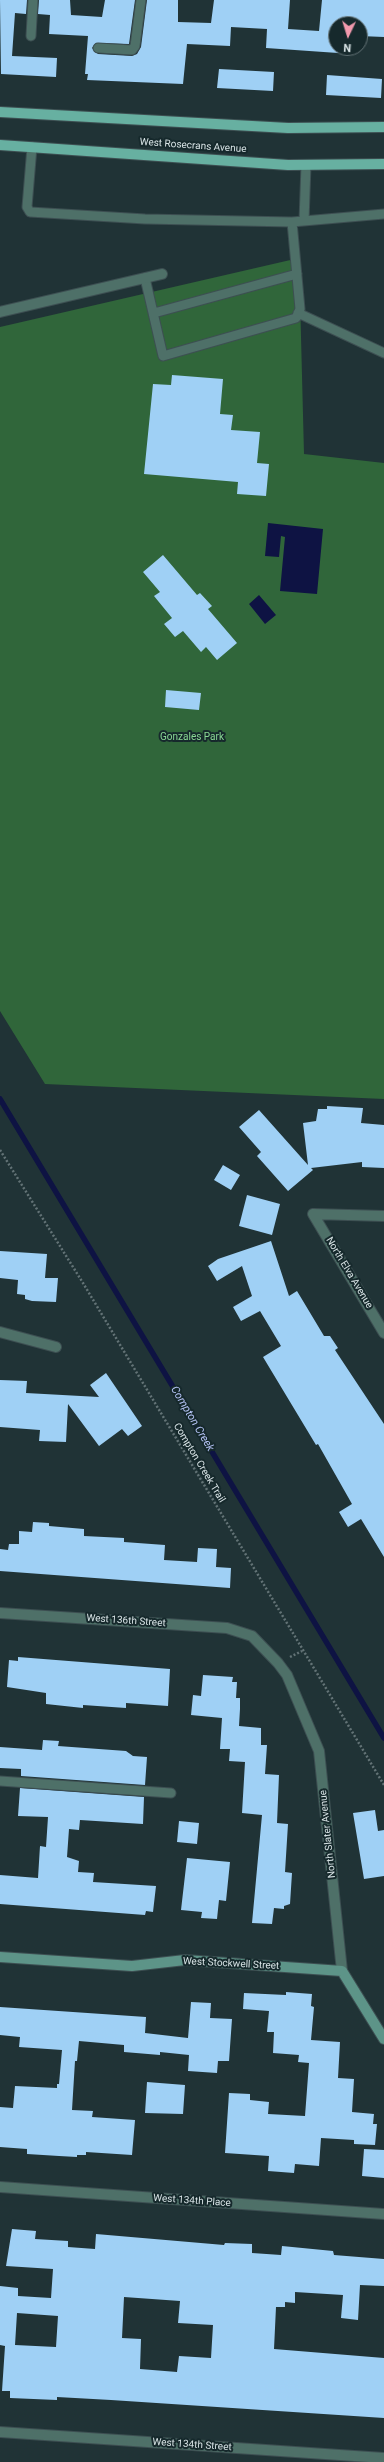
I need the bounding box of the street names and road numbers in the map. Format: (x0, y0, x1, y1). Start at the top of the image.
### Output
street label: West Rosecrans Avenue (139, 136, 247, 156)
street label: North Elva Avenue (323, 1235, 375, 1311)
street label: Compton Creek Trail (171, 1421, 227, 1505)
street label: West 136th Street (86, 1612, 166, 1630)
street label: North Slater Avenue (317, 1789, 339, 1879)
street label: West Stockwell Street (182, 1955, 280, 1973)
street label: West 134th Place (153, 2192, 231, 2210)
street label: West 134th Street (152, 2436, 232, 2454)

